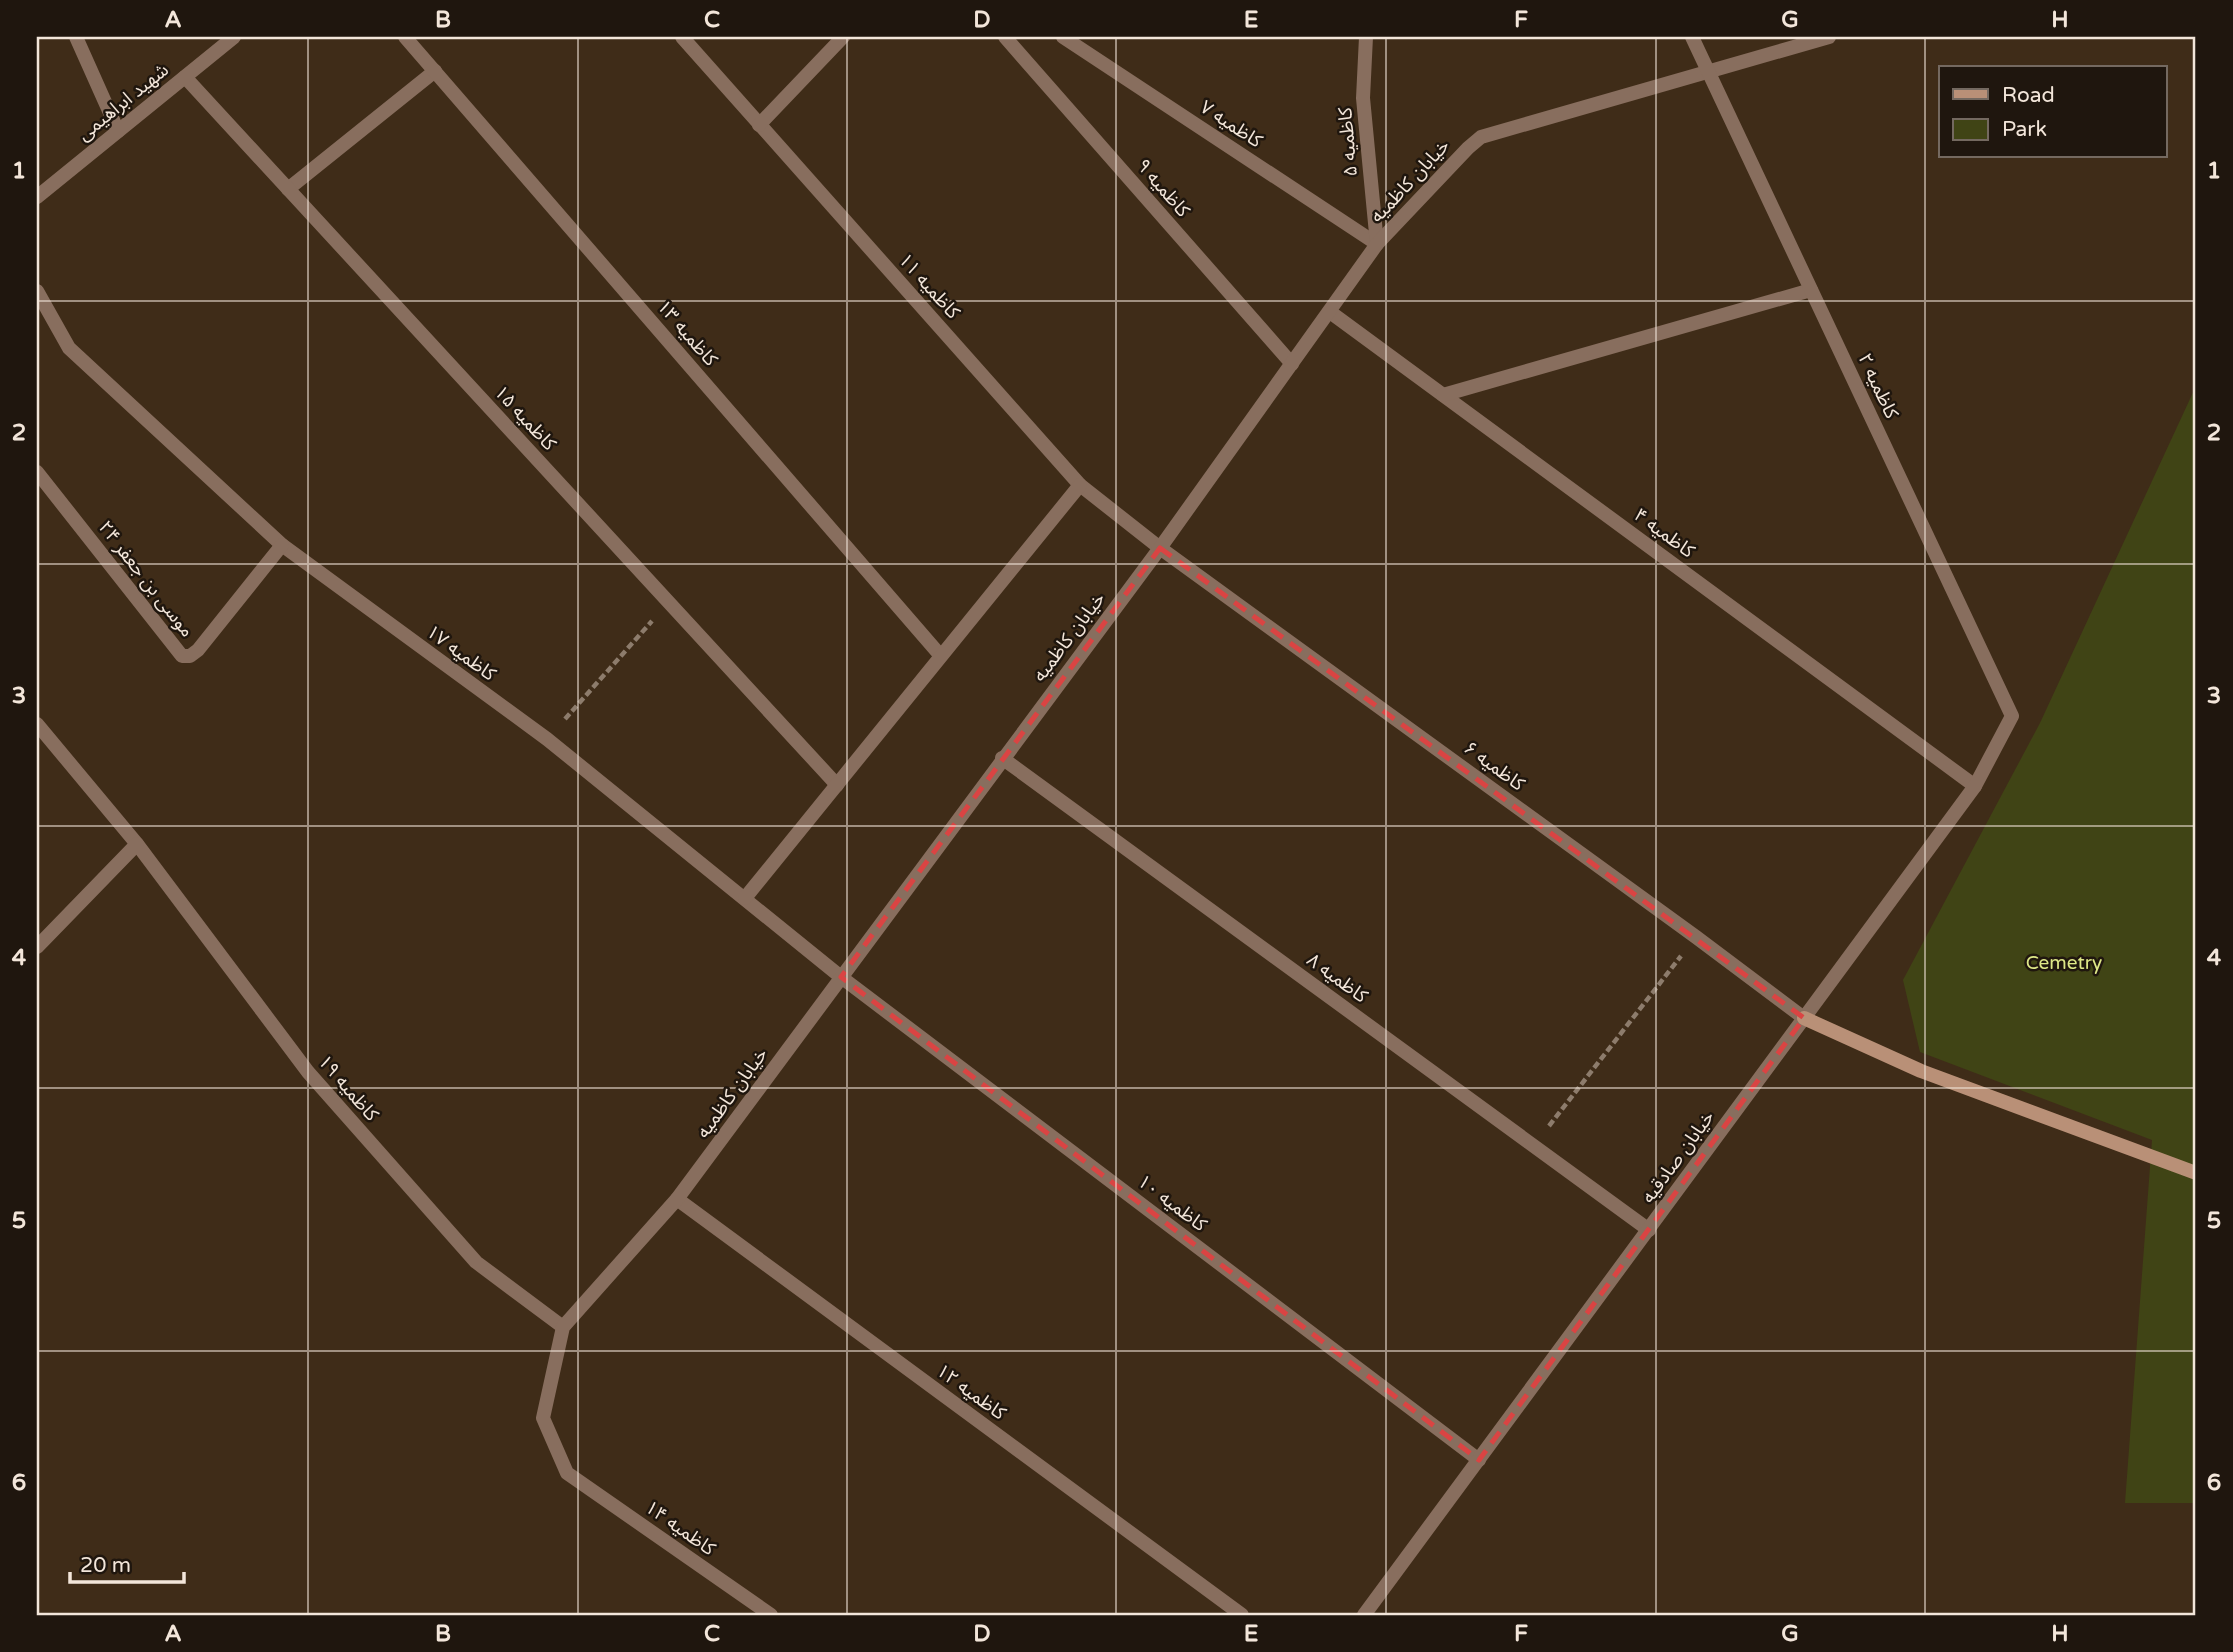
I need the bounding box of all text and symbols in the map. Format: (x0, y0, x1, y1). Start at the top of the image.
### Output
text: A (164, 6, 182, 34)
text: B (435, 6, 451, 34)
text: C (704, 6, 720, 34)
text: D (973, 6, 991, 34)
text: E (1244, 6, 1258, 34)
text: F (1514, 6, 1528, 34)
text: G (1781, 6, 1799, 34)
text: H (2051, 6, 2069, 34)
street label: شهید ابراهیمی (73, 59, 173, 145)
legend (1939, 66, 2166, 158)
text: Road (2002, 83, 2055, 108)
street label: کاظمیه ۷ (1196, 96, 1267, 153)
street label: کاظمیه ۵ (1334, 105, 1362, 177)
text: Park (2002, 117, 2047, 142)
street label: خیابان کاظمیه (1366, 135, 1454, 227)
street label: کاظمیه ۹ (1132, 155, 1195, 222)
text: 1 (12, 157, 26, 185)
text: 1 (2207, 157, 2221, 185)
street label: کاظمیه ۱۱ (894, 249, 965, 324)
street label: کاظمیه ۱۳ (652, 296, 722, 371)
street label: کاظمیه ۲ (1853, 350, 1903, 423)
street label: کاظمیه ۱۵ (490, 381, 561, 456)
text: 2 (12, 419, 26, 447)
text: 2 (2207, 419, 2221, 447)
street label: کاظمیه ۴ (1629, 504, 1699, 563)
street label: موسی بن جعفر ۲۴ (94, 517, 198, 641)
street label: خیابان کاظمیه (1028, 588, 1110, 686)
street label: کاظمیه ۱۷ (422, 621, 501, 686)
text: 3 (12, 682, 26, 710)
text: 3 (2207, 682, 2221, 710)
street label: کاظمیه ۶ (1459, 737, 1529, 796)
text: 4 (12, 944, 27, 972)
text: 4 (2207, 944, 2222, 972)
street label: کاظمیه ۸ (1302, 949, 1372, 1008)
park label: Cemetry (2026, 952, 2102, 974)
street label: خیابان کاظمیه (692, 1044, 772, 1142)
street label: کاظمیه ۱۹ (313, 1051, 383, 1126)
street label: خیابان صادقیه (1637, 1106, 1719, 1208)
street label: کاظمیه ۱۰ (1133, 1170, 1212, 1237)
text: 5 (12, 1207, 26, 1235)
text: 5 (2207, 1207, 2221, 1235)
street label: کاظمیه ۱۲ (932, 1360, 1011, 1425)
text: 6 (12, 1469, 26, 1497)
text: 6 (2207, 1469, 2221, 1497)
street label: کاظمیه ۱۴ (641, 1496, 720, 1561)
scale bar (70, 1540, 184, 1584)
text: 20 m (80, 1553, 131, 1578)
text: A (164, 1620, 182, 1648)
text: B (435, 1620, 451, 1648)
text: C (704, 1620, 720, 1648)
text: D (973, 1620, 991, 1648)
text: E (1244, 1620, 1258, 1648)
text: F (1514, 1620, 1528, 1648)
text: G (1781, 1620, 1799, 1648)
text: H (2051, 1620, 2069, 1648)

